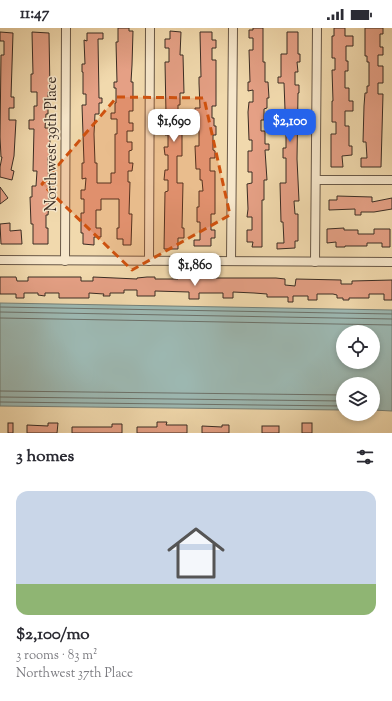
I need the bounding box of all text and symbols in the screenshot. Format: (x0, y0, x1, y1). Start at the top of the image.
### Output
text: 11:47 (20, 4, 49, 25)
street label: Northwest 39th Place (42, 77, 63, 211)
pin: $1,690 (141, 109, 207, 143)
pin: $2,100 (257, 109, 323, 143)
text: $1,690 (157, 113, 191, 131)
text: $2,100 (273, 113, 307, 131)
pin: $1,860 (162, 253, 228, 287)
text: $1,860 (178, 257, 212, 275)
map controls (336, 325, 380, 421)
button: locate (336, 325, 380, 369)
button: layers (336, 377, 380, 421)
text: 3 homes (16, 445, 74, 469)
icon: filters (354, 446, 376, 468)
icon: home (160, 517, 232, 589)
text: $2,100/mo (16, 623, 90, 647)
text: 3 rooms · 83 m² (16, 647, 97, 665)
text: Northwest 37th Place (16, 665, 133, 683)

